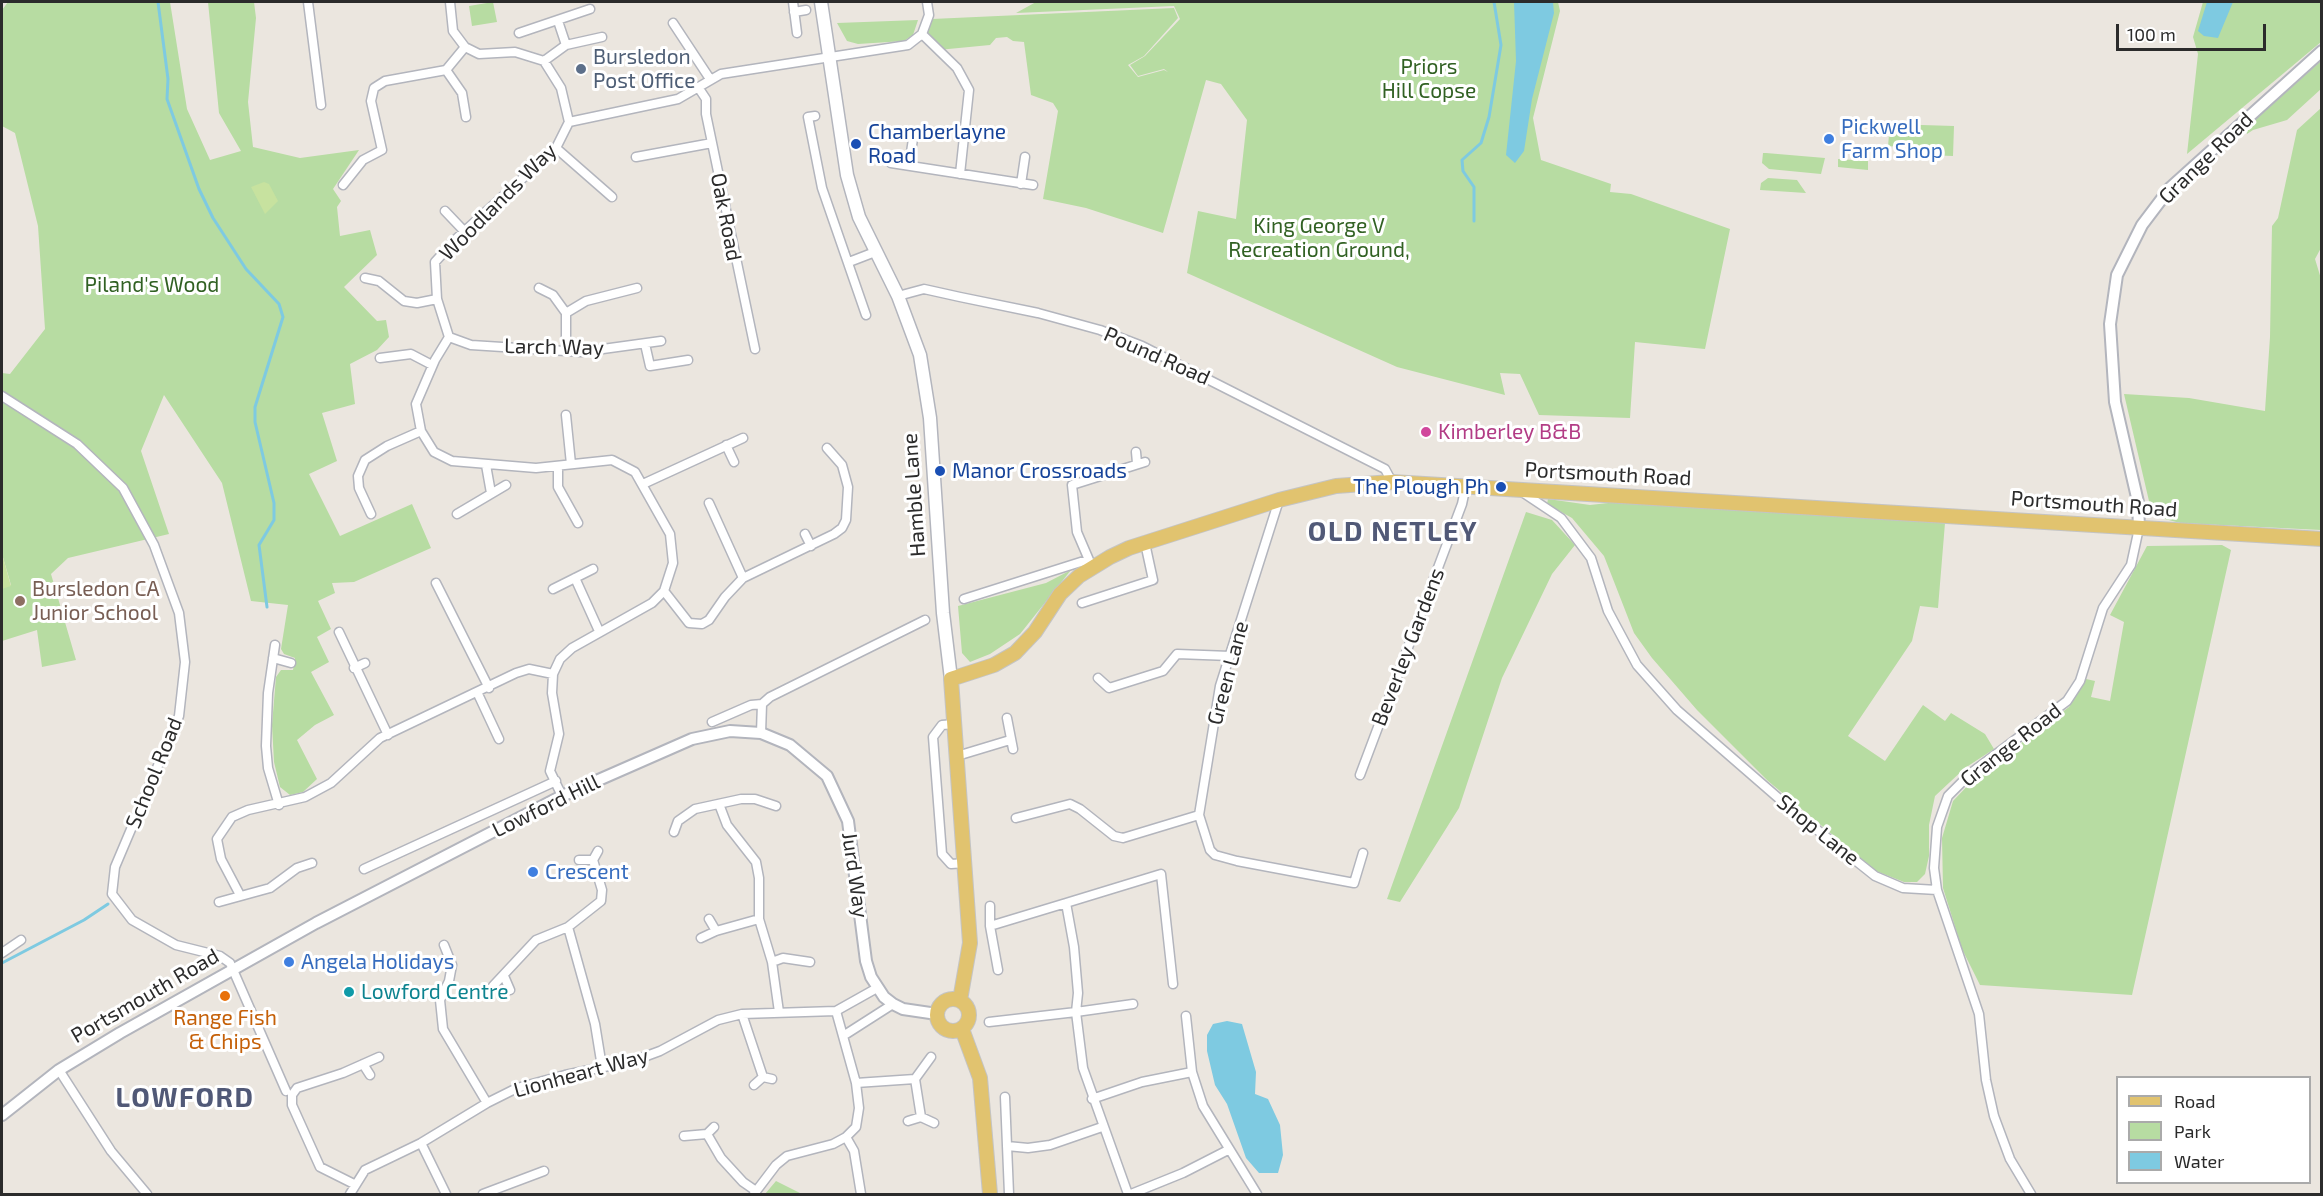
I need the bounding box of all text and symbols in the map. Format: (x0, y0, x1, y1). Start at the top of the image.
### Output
scale bar (2119, 12, 2269, 50)
text: 100 m (2127, 23, 2176, 45)
place label: Bursledon Post Office (593, 44, 695, 94)
park label: Priors Hill Copse (1382, 54, 1476, 104)
marker: Bursledon Post Office (574, 62, 588, 76)
street label: Grange Road (2154, 107, 2258, 209)
place label: Pickwell Farm Shop (1841, 114, 1943, 164)
place label: Chamberlayne Road (868, 119, 1006, 169)
marker: Pickwell Farm Shop (1822, 132, 1836, 146)
marker: Chamberlayne Road (849, 137, 863, 151)
street label: Woodlands Way (434, 138, 562, 266)
street label: Oak Road (705, 171, 747, 263)
park label: King George V Recreation Ground, (1228, 213, 1410, 263)
park label: Piland's Wood (85, 272, 219, 298)
street label: Pound Road (1100, 321, 1214, 391)
street label: Larch Way (504, 334, 604, 360)
place label: Kimberley B&B (1438, 419, 1581, 445)
marker: Kimberley B&B (1419, 425, 1433, 439)
street label: Hamble Lane (897, 432, 931, 558)
street label: Portsmouth Road (1524, 457, 1692, 491)
place label: Manor Crossroads (952, 458, 1127, 484)
marker: Manor Crossroads (933, 464, 947, 478)
place label: The Plough Ph (1353, 474, 1489, 500)
marker: The Plough Ph (1494, 480, 1508, 494)
street label: Portsmouth Road (2010, 486, 2178, 522)
district label: OLD NETLEY (1308, 516, 1478, 548)
street label: Beverley Gardens (1366, 564, 1450, 730)
place label: Bursledon CA Junior School (32, 576, 159, 626)
marker: Bursledon CA Junior School (13, 594, 27, 608)
street label: Green Lane (1202, 618, 1254, 728)
street label: Grange Road (1955, 698, 2067, 792)
street label: School Road (120, 714, 188, 832)
street label: Lowford Hill (488, 769, 604, 843)
street label: Shop Lane (1772, 789, 1864, 871)
street label: Jurd Way (837, 831, 873, 919)
place label: Crescent (545, 859, 629, 885)
marker: Crescent (526, 865, 540, 879)
street label: Portsmouth Road (66, 943, 224, 1049)
place label: Angela Holidays (301, 949, 454, 975)
marker: Angela Holidays (282, 955, 296, 969)
place label: Lowford Centre (361, 979, 508, 1005)
marker: Lowford Centre (342, 985, 356, 999)
marker: Range Fish & Chips (218, 989, 232, 1003)
place label: Range Fish & Chips (173, 1005, 277, 1055)
street label: Lionheart Way (511, 1043, 651, 1103)
legend (2116, 1076, 2311, 1184)
district label: LOWFORD (116, 1082, 254, 1114)
text: Road (2174, 1090, 2215, 1112)
text: Park (2174, 1120, 2211, 1142)
text: Water (2174, 1150, 2224, 1172)

